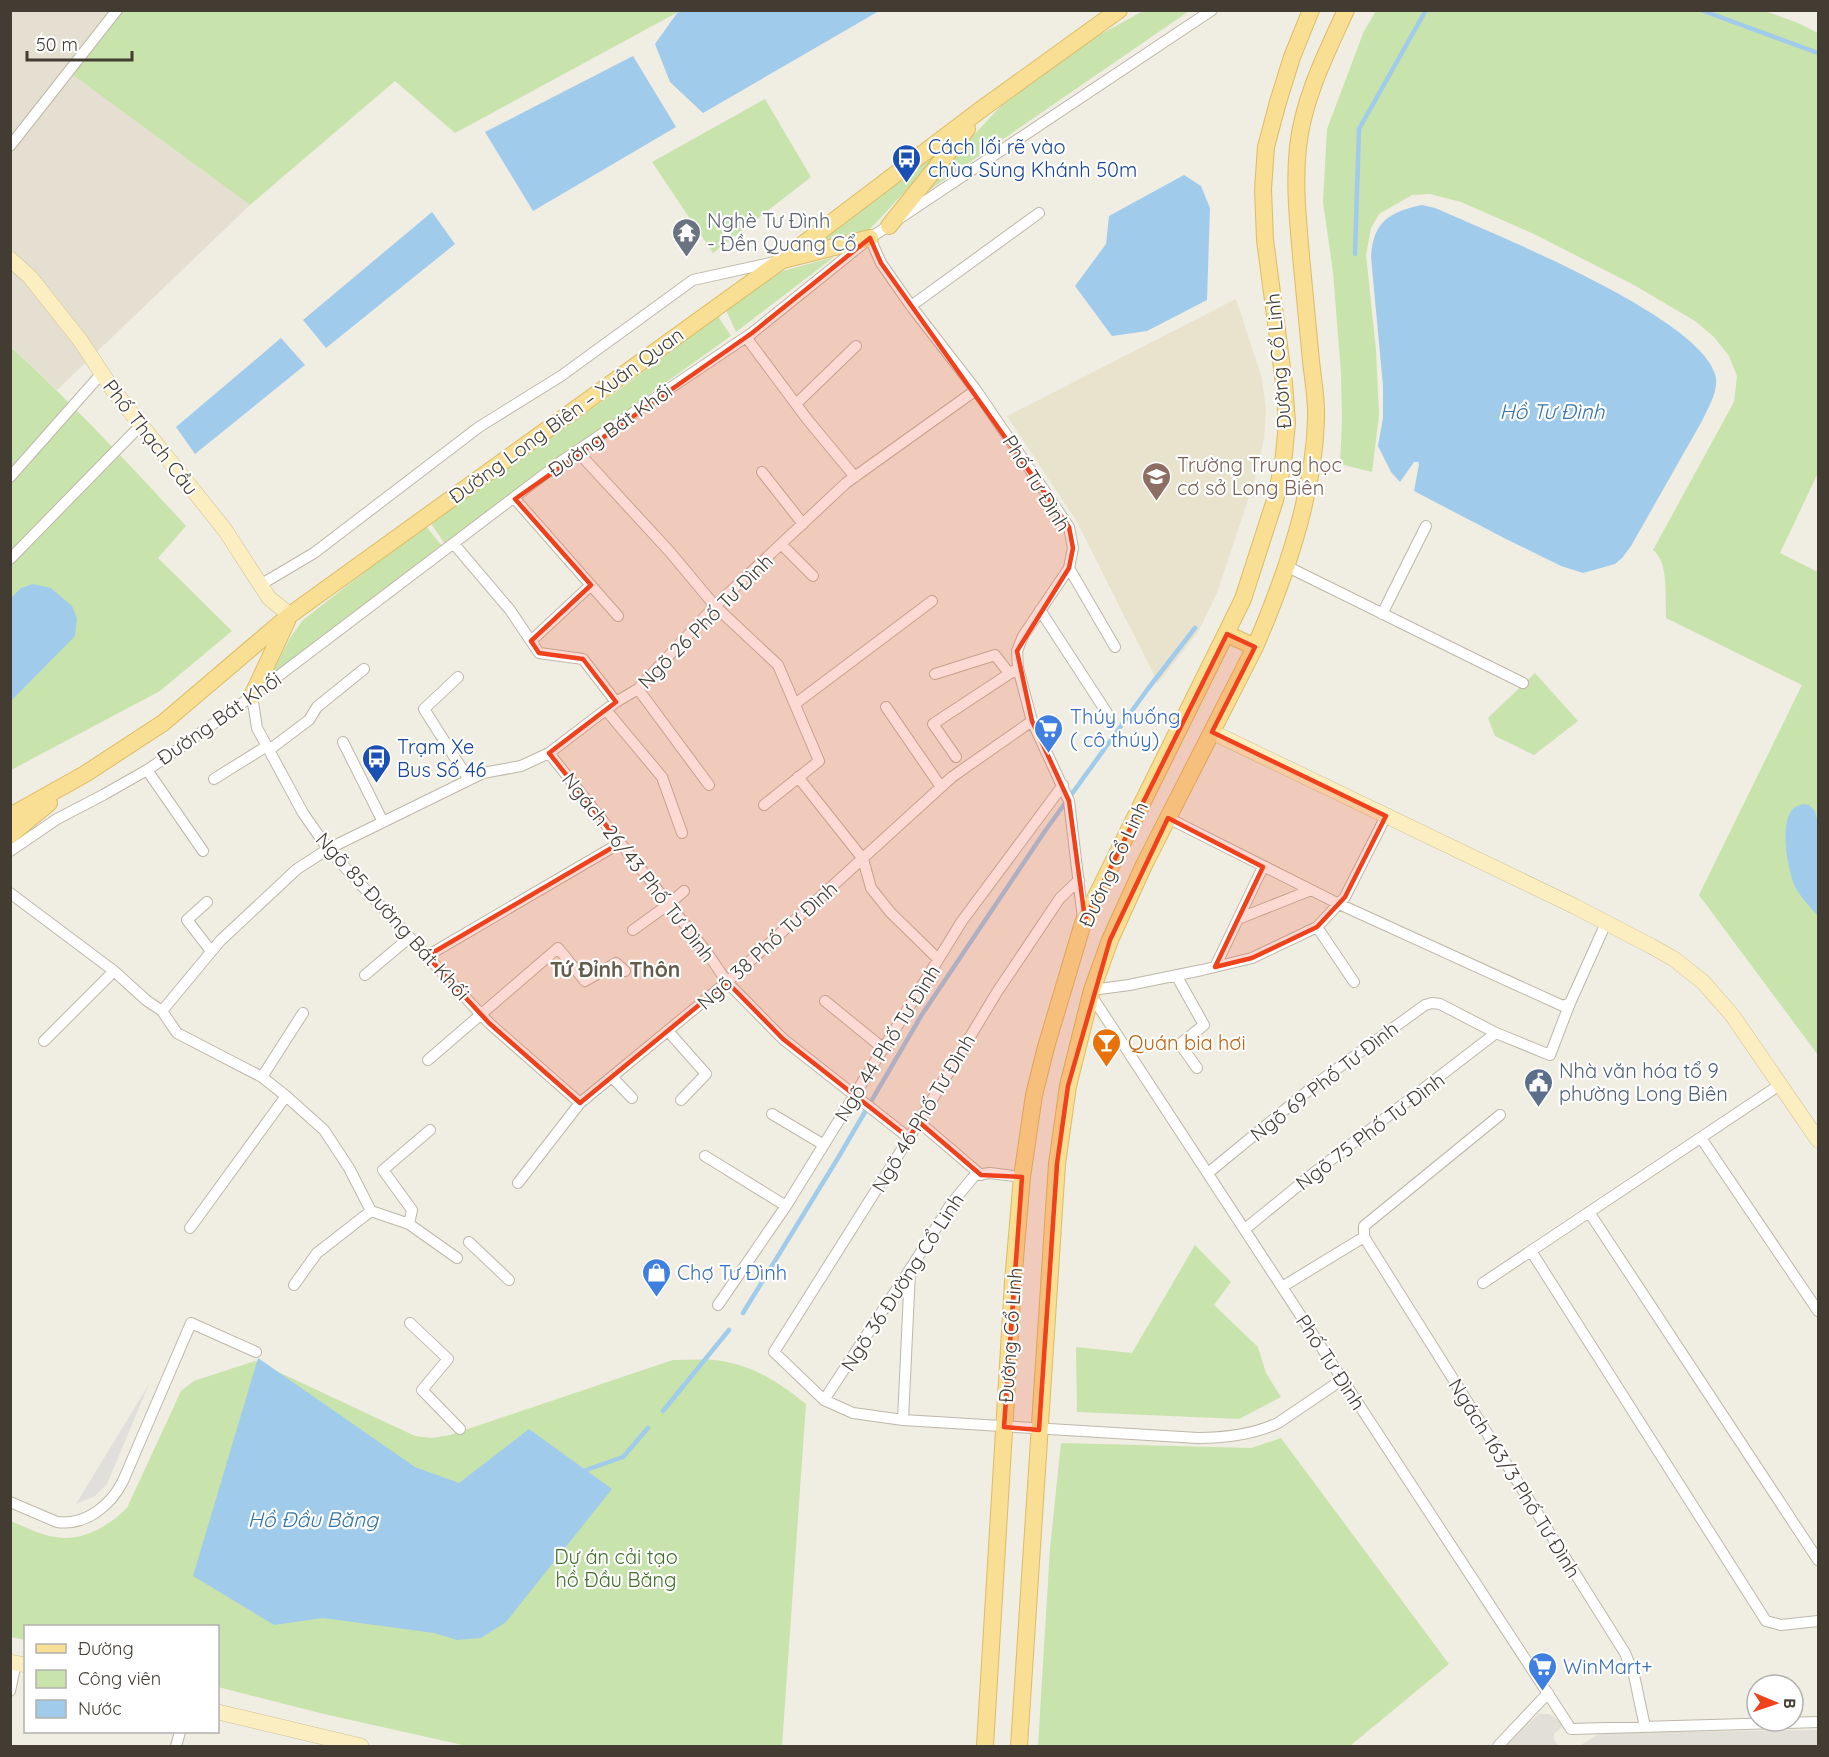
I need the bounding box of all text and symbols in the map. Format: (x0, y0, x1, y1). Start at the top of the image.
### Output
scale bar (27, 24, 132, 62)
text: 50 m (36, 33, 78, 56)
place label: Cách lối rẽ vào chùa Sùng Khánh 50m (928, 134, 1137, 182)
bus stop icon: Cách lối rẽ vào chùa Sùng Khánh 50m (891, 142, 923, 184)
place label: Nghè Tư Đình - Đền Quang Cổ (707, 208, 857, 256)
temple icon: Nghè Tư Đình - Đền Quang Cổ (670, 216, 702, 258)
street label: Đường Cổ Linh (1260, 292, 1296, 430)
street label: Đường Long Biên – Xuân Quan (444, 321, 688, 509)
street label: Phố Thạch Cầu (98, 374, 204, 500)
street label: Đường Bát Khối (543, 378, 677, 482)
water label: Hồ Tư Đình (1499, 398, 1606, 424)
street label: Phố Tư Đình (998, 430, 1076, 536)
place label: Trường Trung học cơ sở Long Biên (1177, 452, 1342, 500)
school or university icon: Trường Trung học cơ sở Long Biên (1140, 460, 1172, 502)
street label: Ngõ 26 Phố Tư Đình (632, 548, 778, 694)
street label: Đường Bát Khối (152, 666, 286, 770)
place label: Thúy huống ( cô thúy) (1070, 704, 1181, 752)
supermarket icon: Thúy huống ( cô thúy) (1033, 712, 1065, 754)
place label: Trạm Xe Bus Số 46 (397, 734, 487, 782)
bus stop icon: Trạm Xe Bus Số 46 (360, 742, 392, 784)
street label: Ngách 26/43 Phố Tư Đình (557, 767, 721, 967)
street label: Đường Cổ Linh (1073, 797, 1153, 931)
street label: Ngõ 85 Đường Bát Khối (311, 827, 475, 1005)
street label: Ngõ 38 Phố Tư Đình (692, 875, 842, 1015)
district label: Tứ Đỉnh Thôn (550, 956, 680, 982)
street label: Ngõ 44 Phố Tư Đình (829, 960, 945, 1126)
street label: Ngõ 69 Phố Tư Đình (1245, 1015, 1403, 1147)
bar icon: Quán bia hơi (1091, 1026, 1123, 1068)
street label: Ngõ 46 Phố Tư Đình (866, 1029, 980, 1197)
place label: Quán bia hơi (1128, 1030, 1246, 1055)
place label: Nhà văn hóa tổ 9 phường Long Biên (1559, 1058, 1728, 1106)
public building icon: Nhà văn hóa tổ 9 phường Long Biên (1522, 1066, 1554, 1108)
street label: Ngõ 75 Phố Tư Đình (1291, 1067, 1449, 1195)
street label: Ngõ 36 Đường Cổ Linh (835, 1188, 969, 1376)
shop icon: Chợ Tư Đình (640, 1256, 672, 1298)
place label: Chợ Tư Đình (677, 1260, 787, 1285)
street label: Đường Cổ Linh (993, 1266, 1027, 1404)
street label: Phố Tư Đình (1291, 1310, 1371, 1414)
street label: Ngách 163/3 Phố Tư Đình (1443, 1374, 1587, 1582)
water label: Hồ Đầu Băng (248, 1506, 380, 1532)
park label: Dự án cải tạo hồ Đầu Băng (554, 1544, 678, 1592)
legend (24, 1625, 219, 1733)
text: Đường (78, 1637, 134, 1660)
supermarket icon: WinMart+ (1526, 1650, 1558, 1692)
place label: WinMart+ (1563, 1654, 1653, 1679)
text: Công viên (78, 1667, 161, 1690)
north arrow (1745, 1673, 1805, 1733)
text: Nước (78, 1697, 122, 1720)
text: B (1780, 1698, 1800, 1709)

